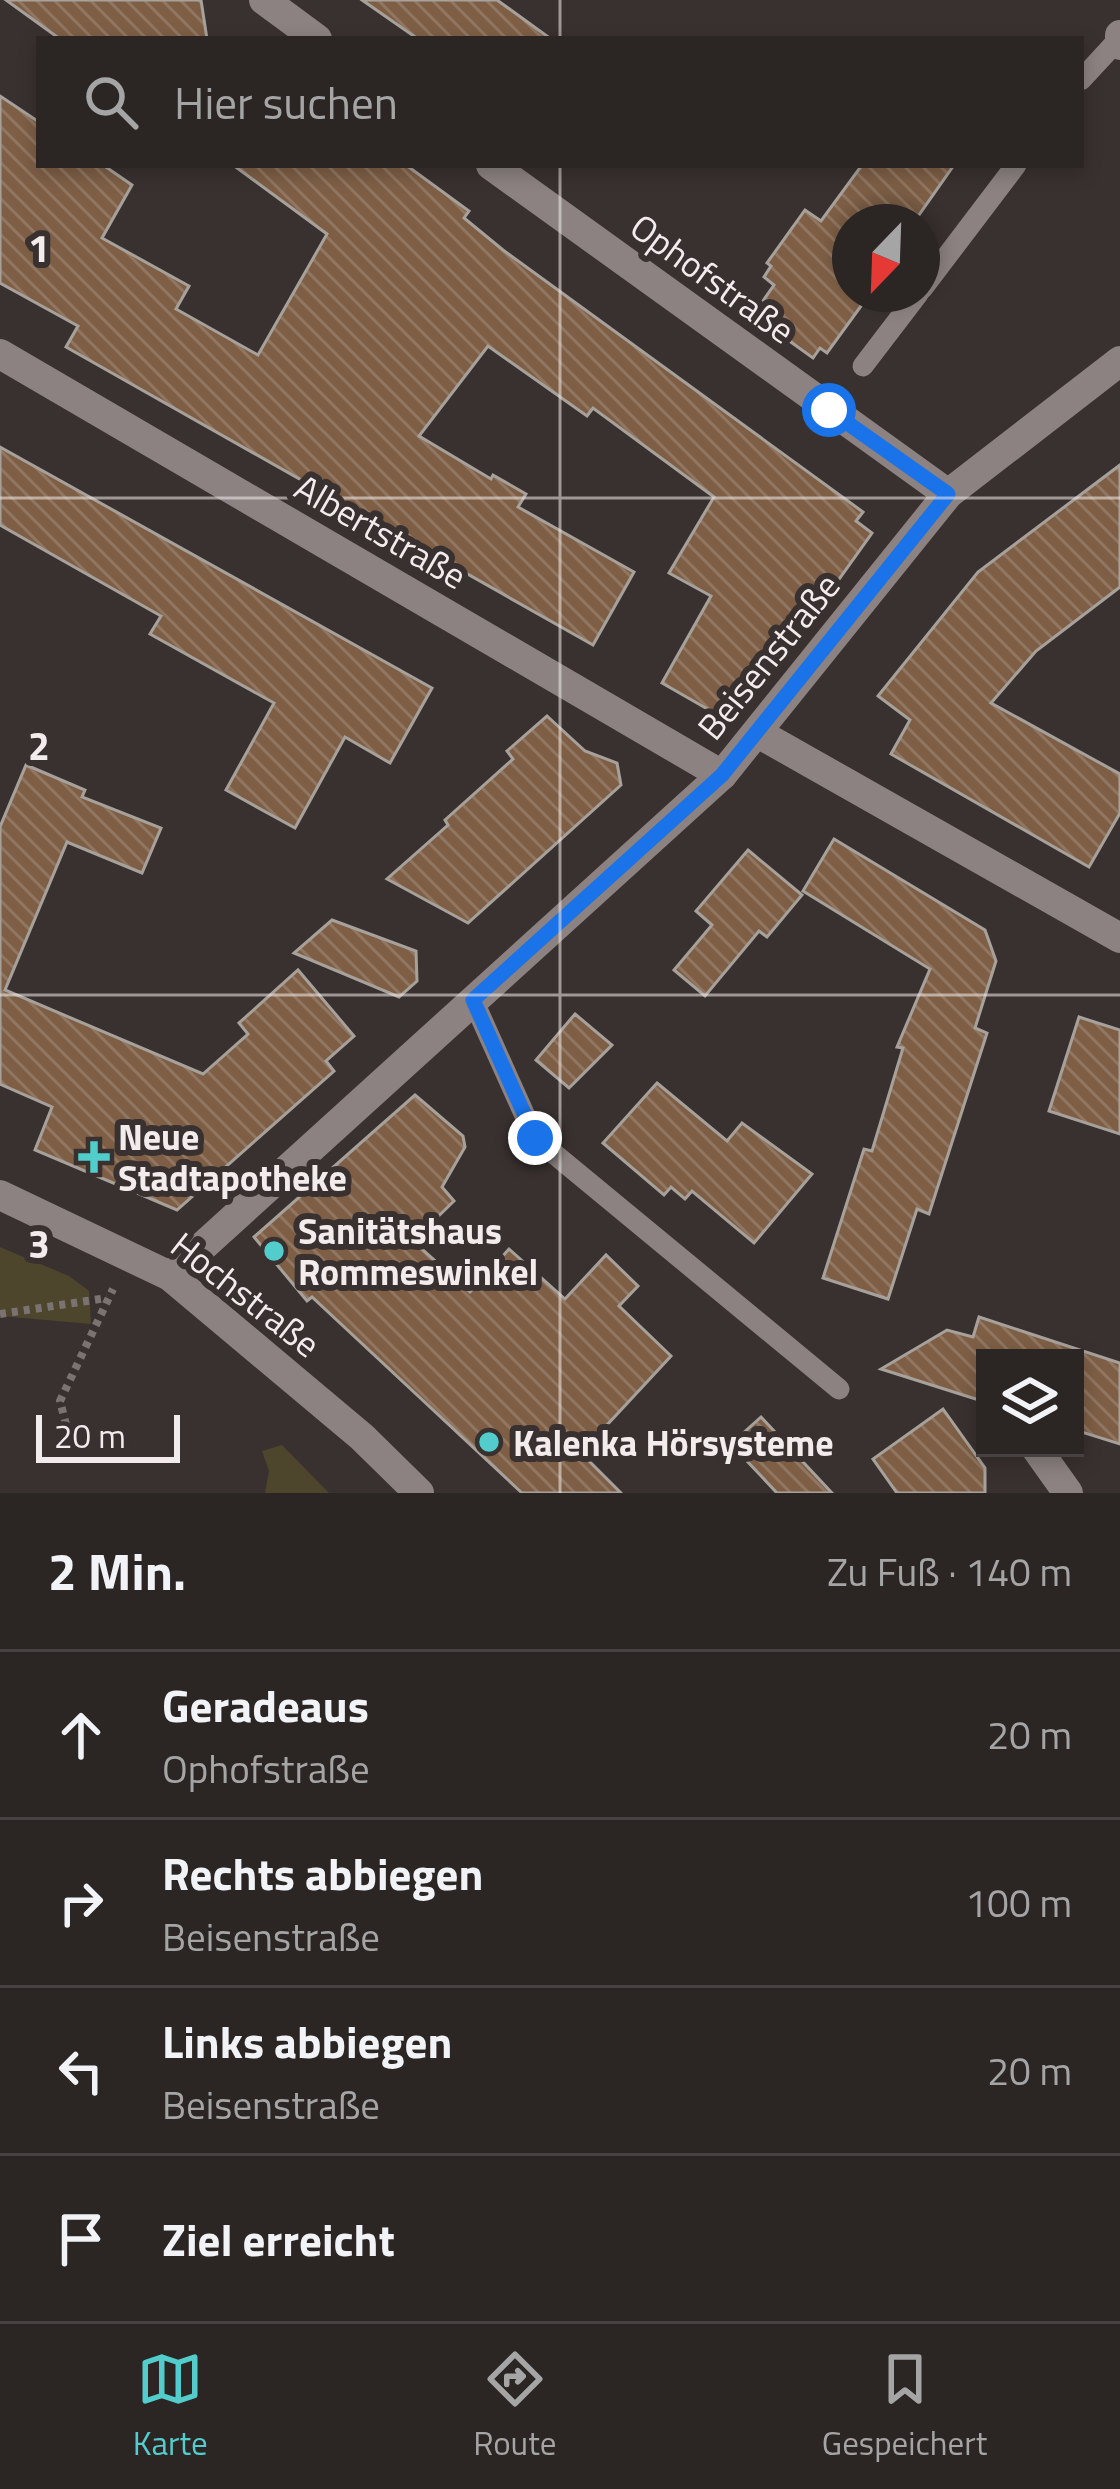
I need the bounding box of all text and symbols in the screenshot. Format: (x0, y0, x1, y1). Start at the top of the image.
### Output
search box (36, 36, 1084, 168)
text: Hier suchen (174, 68, 398, 136)
icon: search (78, 69, 144, 135)
street label: Ophofstraße (619, 199, 807, 357)
north arrow (832, 204, 940, 312)
text: 1 (28, 218, 50, 277)
route start (802, 383, 856, 437)
street label: Albertstraße (285, 460, 477, 602)
street label: Beisenstraße (683, 561, 853, 751)
text: 2 (28, 716, 50, 775)
place label: Neue Stadtapotheke (118, 1109, 347, 1205)
route end (508, 1111, 562, 1165)
marker: Neue Stadtapotheke (81, 1144, 107, 1170)
place label: Sanitätshaus Rommeswinkel (298, 1203, 538, 1299)
text: 3 (28, 1214, 50, 1273)
street label: Hochstraße (159, 1218, 333, 1370)
marker: Sanitätshaus Rommeswinkel (261, 1238, 287, 1264)
map controls (976, 1349, 1084, 1457)
button: layers (976, 1349, 1084, 1457)
scale bar (36, 1409, 180, 1462)
text: 20 m (54, 1411, 126, 1461)
place label: Kalenka Hörsysteme (513, 1415, 834, 1470)
marker: Kalenka Hörsysteme (476, 1429, 502, 1455)
text: 2 Min. (48, 1532, 186, 1610)
text: Zu Fuß · 140 m (827, 1542, 1072, 1601)
text: Geradeaus (162, 1671, 369, 1739)
icon: ahead (48, 1702, 114, 1768)
text: 20 m (987, 1705, 1072, 1764)
text: Ophofstraße (162, 1739, 370, 1798)
text: Rechts abbiegen (162, 1839, 483, 1907)
icon: right (48, 1870, 114, 1936)
text: 100 m (965, 1873, 1072, 1932)
text: Beisenstraße (162, 1907, 380, 1966)
text: Links abbiegen (162, 2007, 452, 2075)
icon: left (48, 2038, 114, 2104)
text: 20 m (987, 2041, 1072, 2100)
text: Beisenstraße (162, 2075, 380, 2134)
text: Ziel erreicht (162, 2205, 395, 2273)
icon: arrive (48, 2206, 114, 2272)
tab: Karte (133, 2346, 208, 2468)
tab: Route (473, 2346, 556, 2468)
tab: Gespeichert (822, 2346, 987, 2468)

